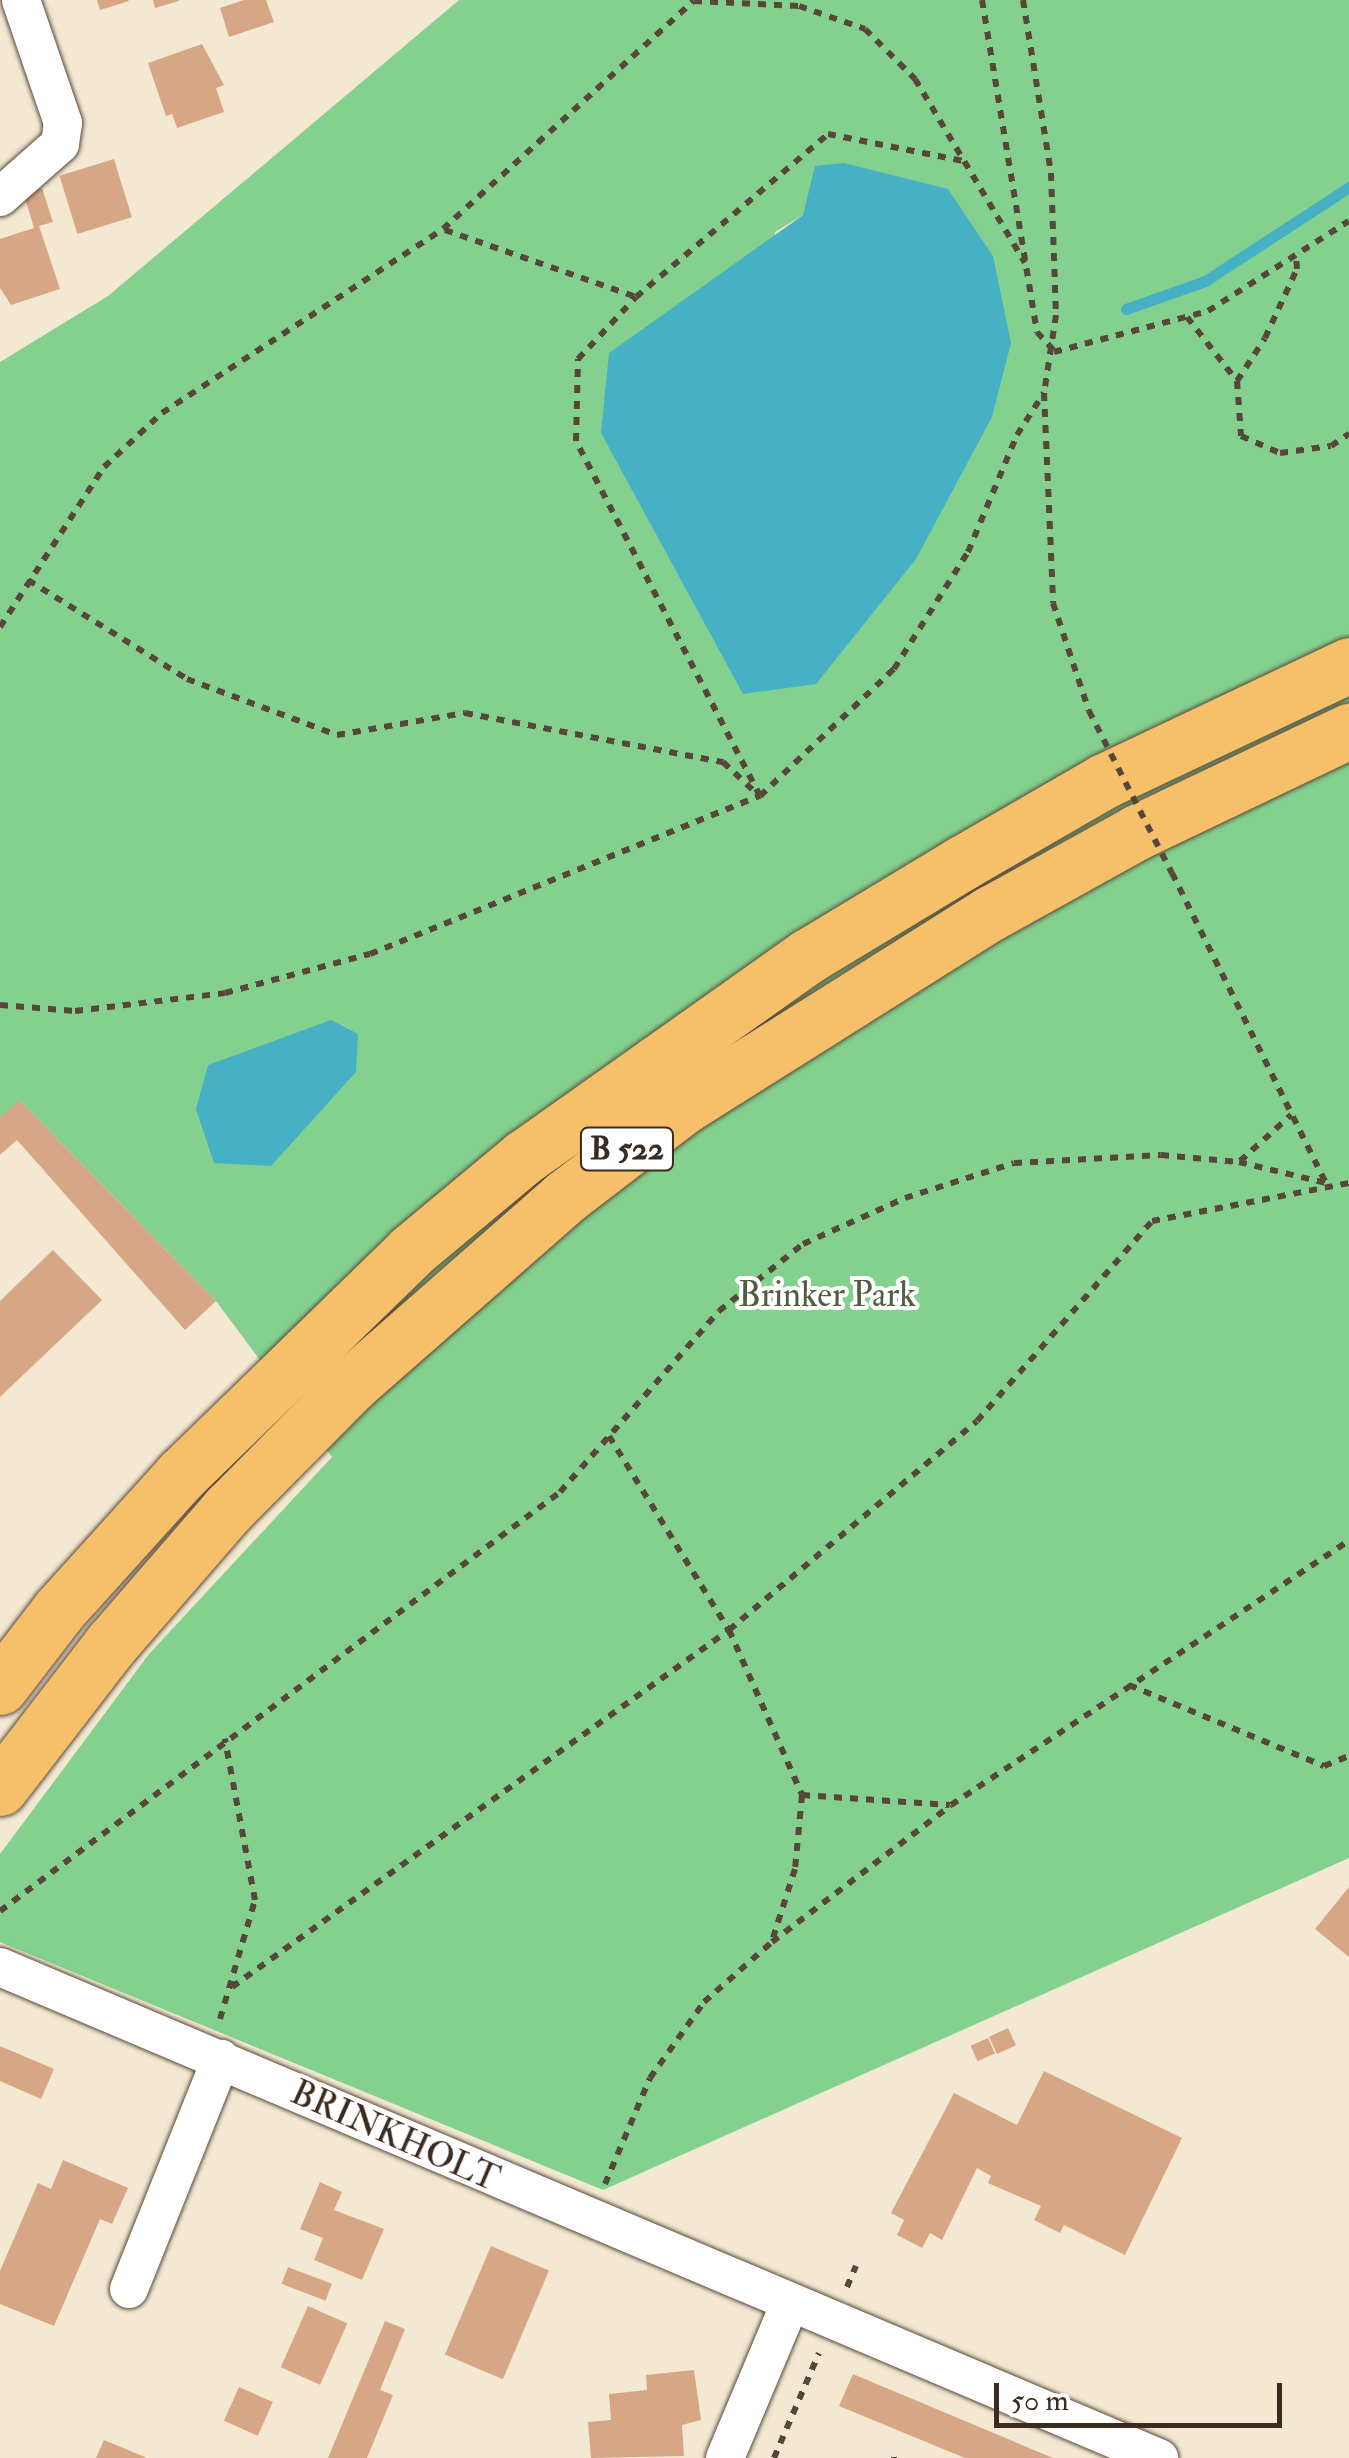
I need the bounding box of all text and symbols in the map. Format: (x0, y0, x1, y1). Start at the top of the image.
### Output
road number: B 522 (580, 1122, 674, 1176)
park label: Brinker Park (738, 1274, 916, 1316)
street label: BRINKHOLT (284, 2071, 506, 2201)
scale bar (999, 2363, 1286, 2425)
text: 50 m (1011, 2382, 1069, 2419)

